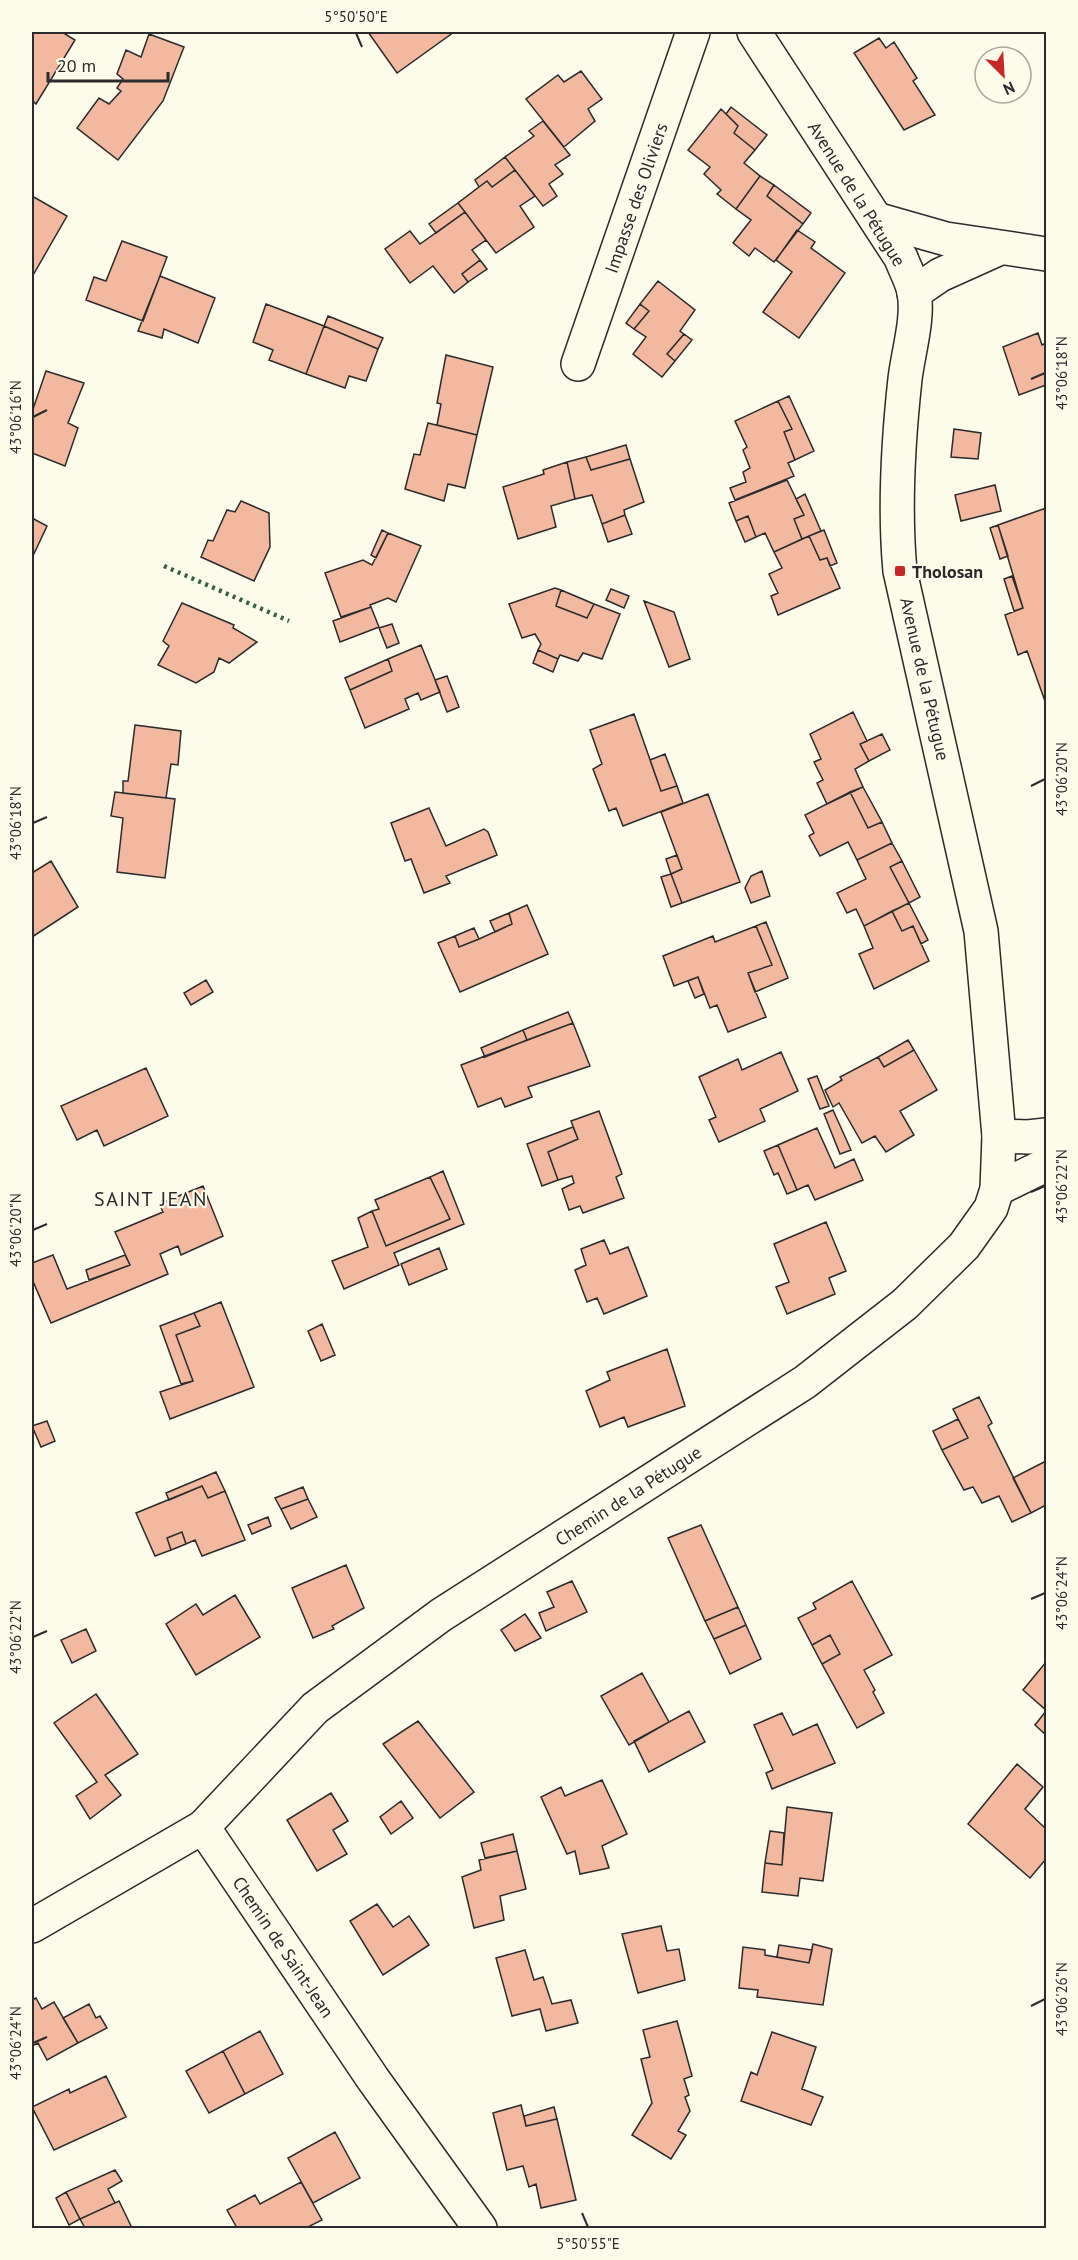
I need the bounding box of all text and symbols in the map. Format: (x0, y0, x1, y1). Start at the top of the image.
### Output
text: 5°50'50"E (324, 7, 388, 26)
scale bar (48, 45, 168, 83)
north arrow (973, 45, 1033, 105)
text: 20 m (57, 54, 96, 77)
text: N (1000, 77, 1018, 100)
street label: Avenue de la Pétugue (803, 117, 911, 271)
street label: Impasse des Oliviers (599, 119, 672, 276)
text: 43°06'18"N (1052, 336, 1071, 410)
text: 43°06'16"N (6, 380, 25, 454)
place label: Tholosan (912, 560, 983, 583)
marker: Tholosan (893, 564, 907, 578)
street label: Avenue de la Pétugue (895, 595, 955, 763)
text: 43°06'20"N (1052, 742, 1071, 816)
text: 43°06'18"N (6, 786, 25, 860)
text: 43°06'22"N (1052, 1149, 1071, 1223)
district label: SAINT JEAN (94, 1186, 208, 1212)
text: 43°06'20"N (6, 1193, 25, 1267)
street label: Chemin de la Pétugue (551, 1440, 705, 1551)
text: 43°06'24"N (1052, 1556, 1071, 1630)
text: 43°06'22"N (6, 1600, 25, 1674)
street label: Chemin de Saint-Jean (228, 1872, 340, 2022)
text: 43°06'26"N (1052, 1962, 1071, 2036)
text: 43°06'24"N (6, 2006, 25, 2080)
text: 5°50'55"E (556, 2234, 620, 2253)

